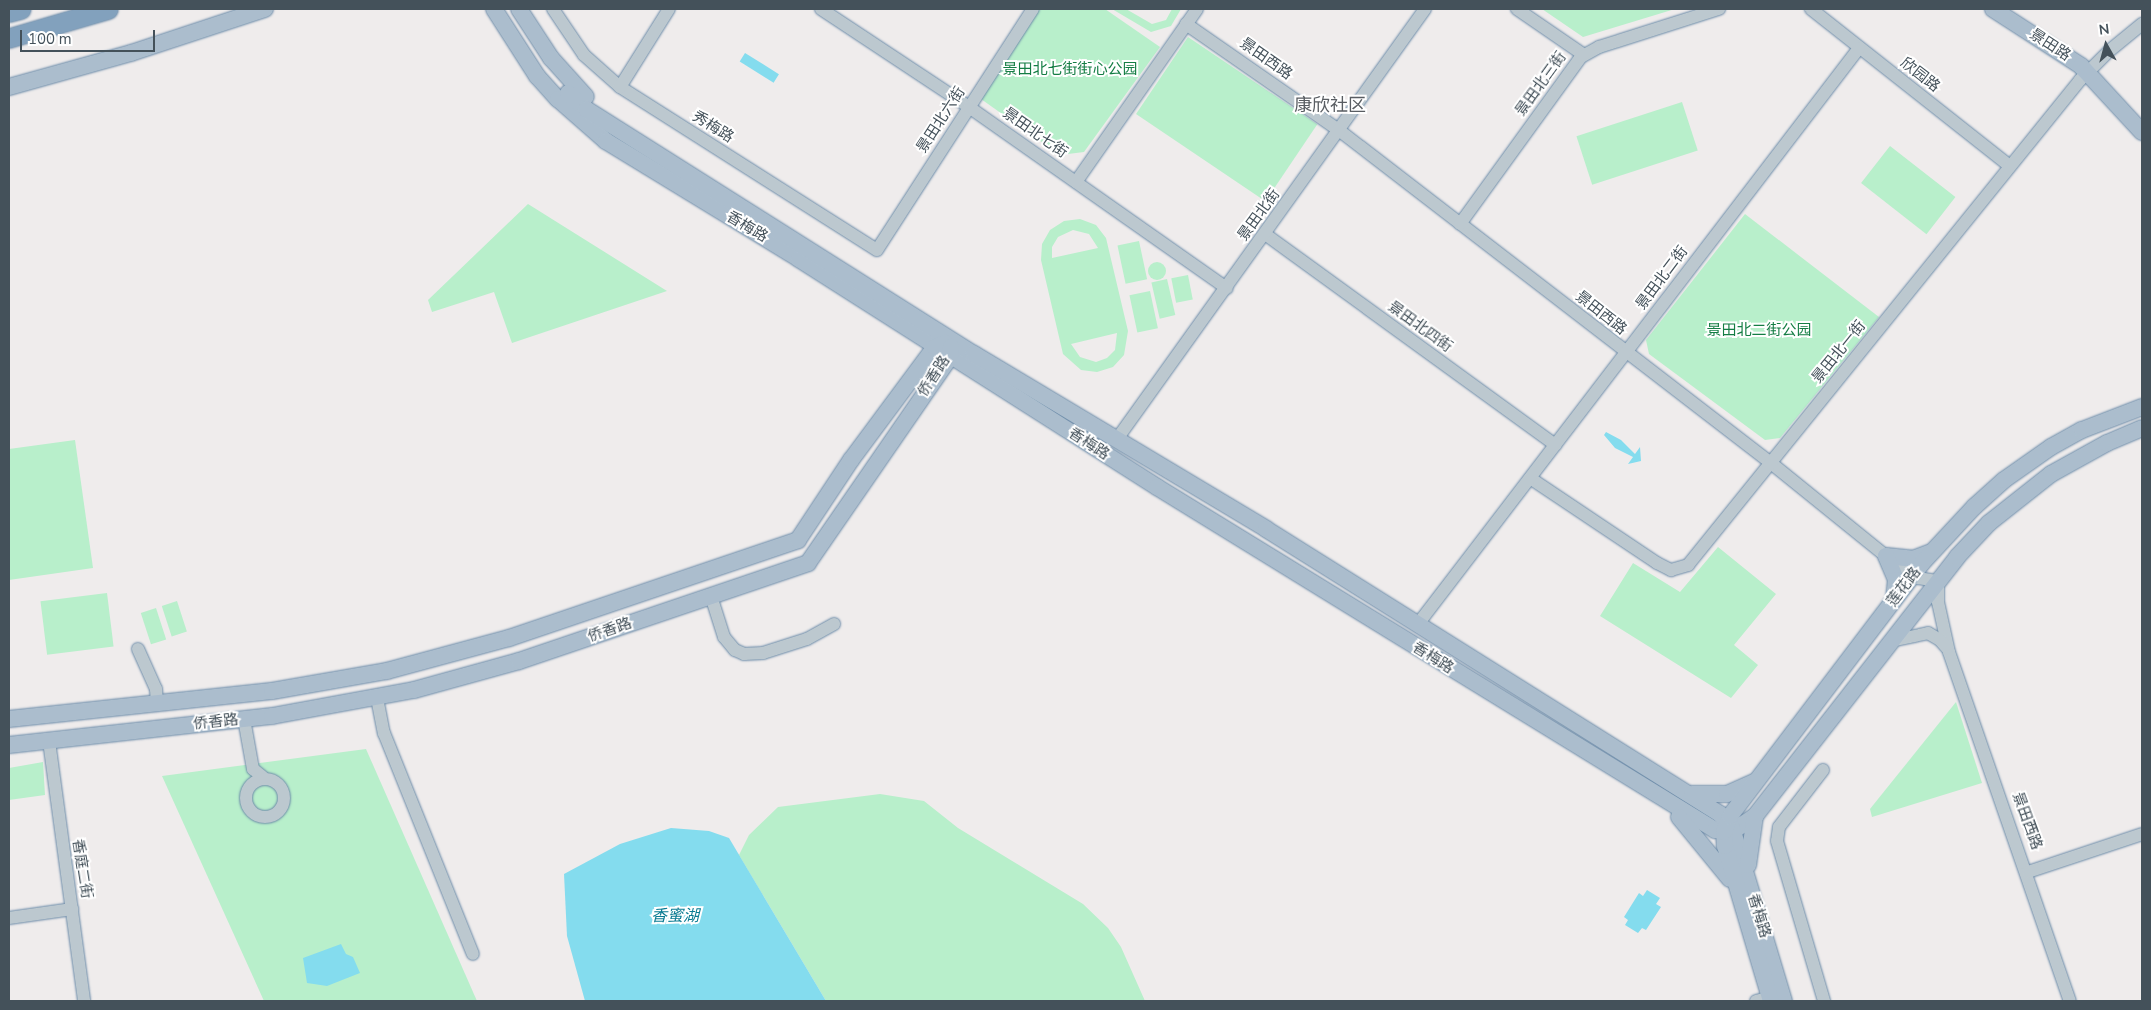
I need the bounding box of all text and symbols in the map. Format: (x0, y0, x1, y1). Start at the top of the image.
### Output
scale bar (22, 20, 158, 52)
north arrow (2081, 20, 2131, 70)
text: N (2098, 20, 2110, 40)
street label: 景田路 (2026, 25, 2074, 65)
text: 100 m (28, 29, 72, 49)
street label: 景田西路 (1236, 34, 1296, 84)
street label: 景田北三街 (1512, 48, 1570, 120)
street label: 欣园路 (1897, 54, 1943, 96)
park label: 景田北七街街心公园 (1003, 61, 1137, 79)
street label: 景田北六街 (913, 84, 969, 156)
district label: 康欣社区 (1294, 94, 1366, 116)
street label: 景田北七街 (999, 104, 1071, 162)
street label: 秀梅路 (689, 107, 737, 147)
street label: 景田北街 (1234, 185, 1284, 245)
street label: 香梅路 (723, 208, 771, 246)
street label: 景田北二街 (1632, 243, 1692, 313)
street label: 景田西路 (1572, 287, 1630, 339)
street label: 景田北四街 (1384, 298, 1456, 356)
street label: 景田北一街 (1808, 317, 1870, 387)
park label: 景田北二街公园 (1707, 322, 1811, 340)
street label: 侨香路 (914, 352, 954, 400)
street label: 香梅路 (1065, 424, 1113, 464)
street label: 莲花路 (1883, 564, 1925, 610)
street label: 侨香路 (586, 614, 634, 646)
street label: 香梅路 (1409, 638, 1457, 678)
street label: 侨香路 (193, 711, 239, 733)
street label: 景田西路 (2008, 790, 2046, 852)
street label: 香庭二街 (68, 838, 96, 900)
street label: 香梅路 (1744, 892, 1774, 940)
water label: 香蜜湖 (651, 906, 699, 926)

